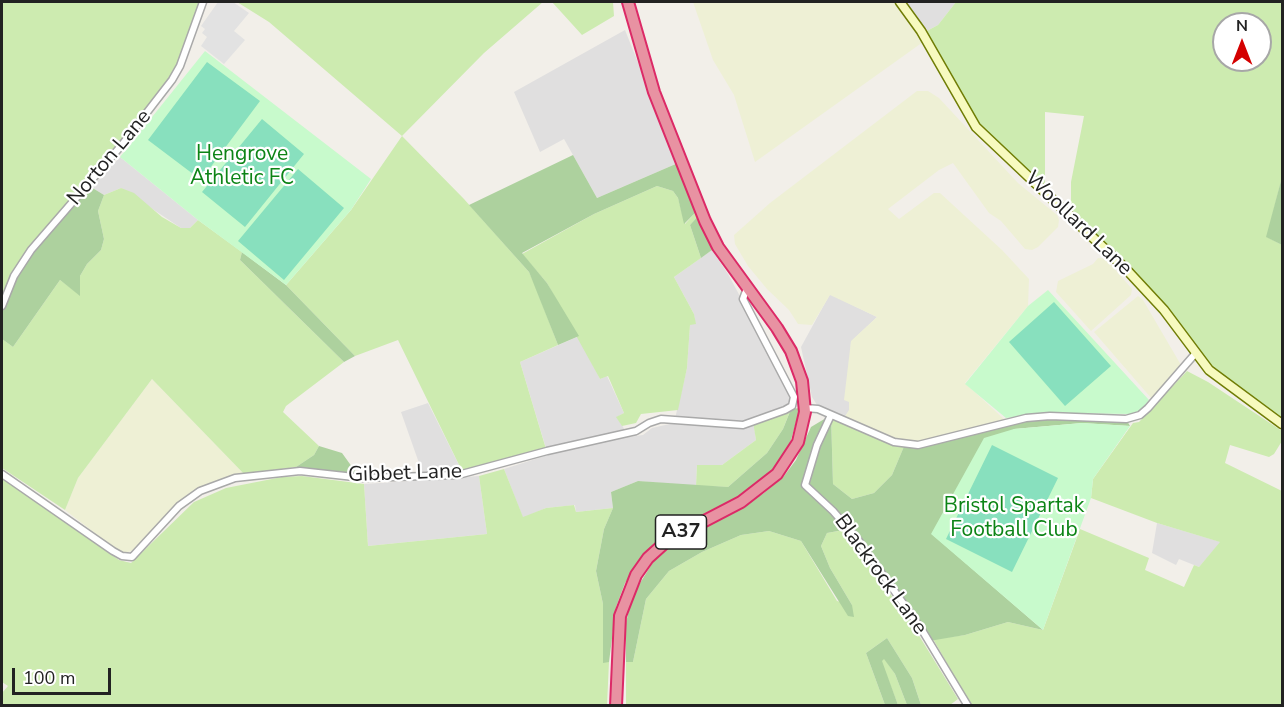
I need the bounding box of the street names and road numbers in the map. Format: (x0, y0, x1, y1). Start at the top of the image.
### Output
street label: Norton Lane (63, 105, 157, 211)
street label: Woollard Lane (1019, 166, 1137, 282)
street label: Gibbet Lane (348, 459, 462, 489)
street label: Blackrock Lane (828, 510, 932, 640)
road number: A37 (656, 515, 706, 549)

